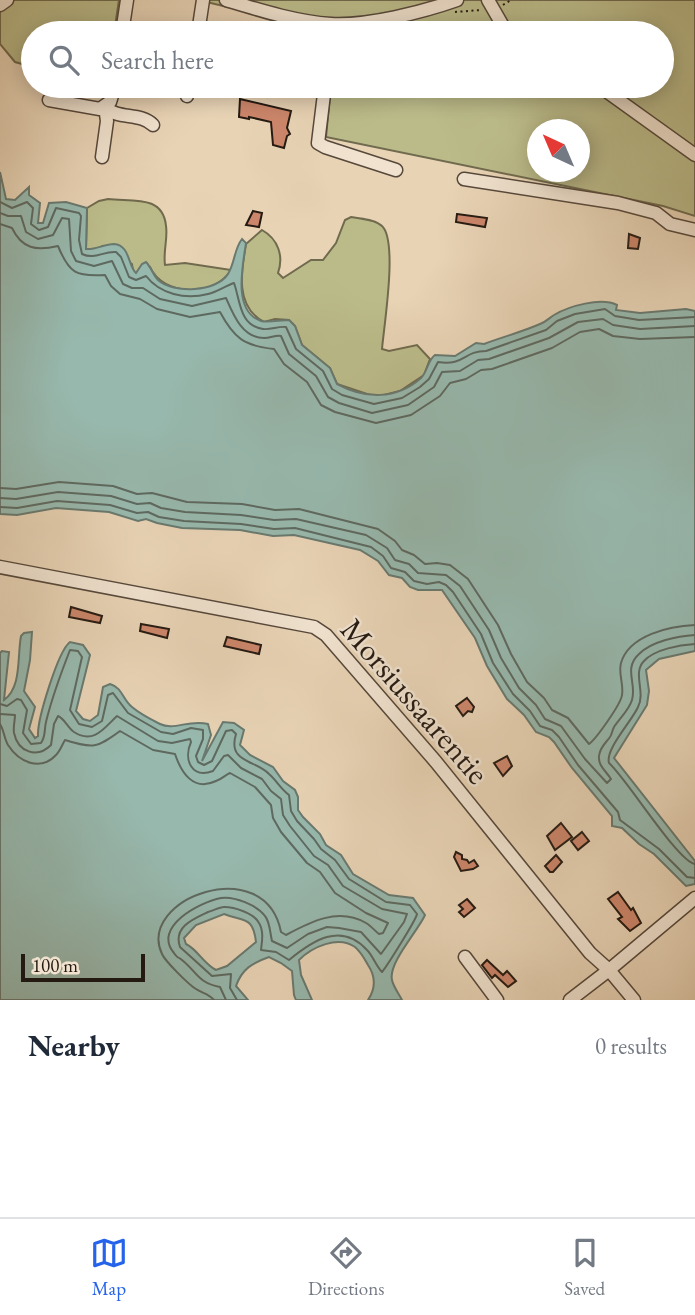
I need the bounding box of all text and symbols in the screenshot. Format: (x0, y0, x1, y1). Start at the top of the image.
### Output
search box (21, 21, 674, 98)
icon: search (45, 41, 83, 79)
text: Search here (101, 43, 214, 77)
north arrow (527, 119, 590, 182)
street label: Morsiussaarentie (331, 609, 499, 793)
scale bar (21, 951, 145, 983)
text: 100 m (32, 953, 78, 978)
text: Nearby (28, 1026, 120, 1065)
text: 0 results (595, 1031, 667, 1061)
tab: Map (90, 1234, 128, 1301)
tab: Directions (308, 1234, 384, 1301)
tab: Saved (564, 1234, 605, 1301)

